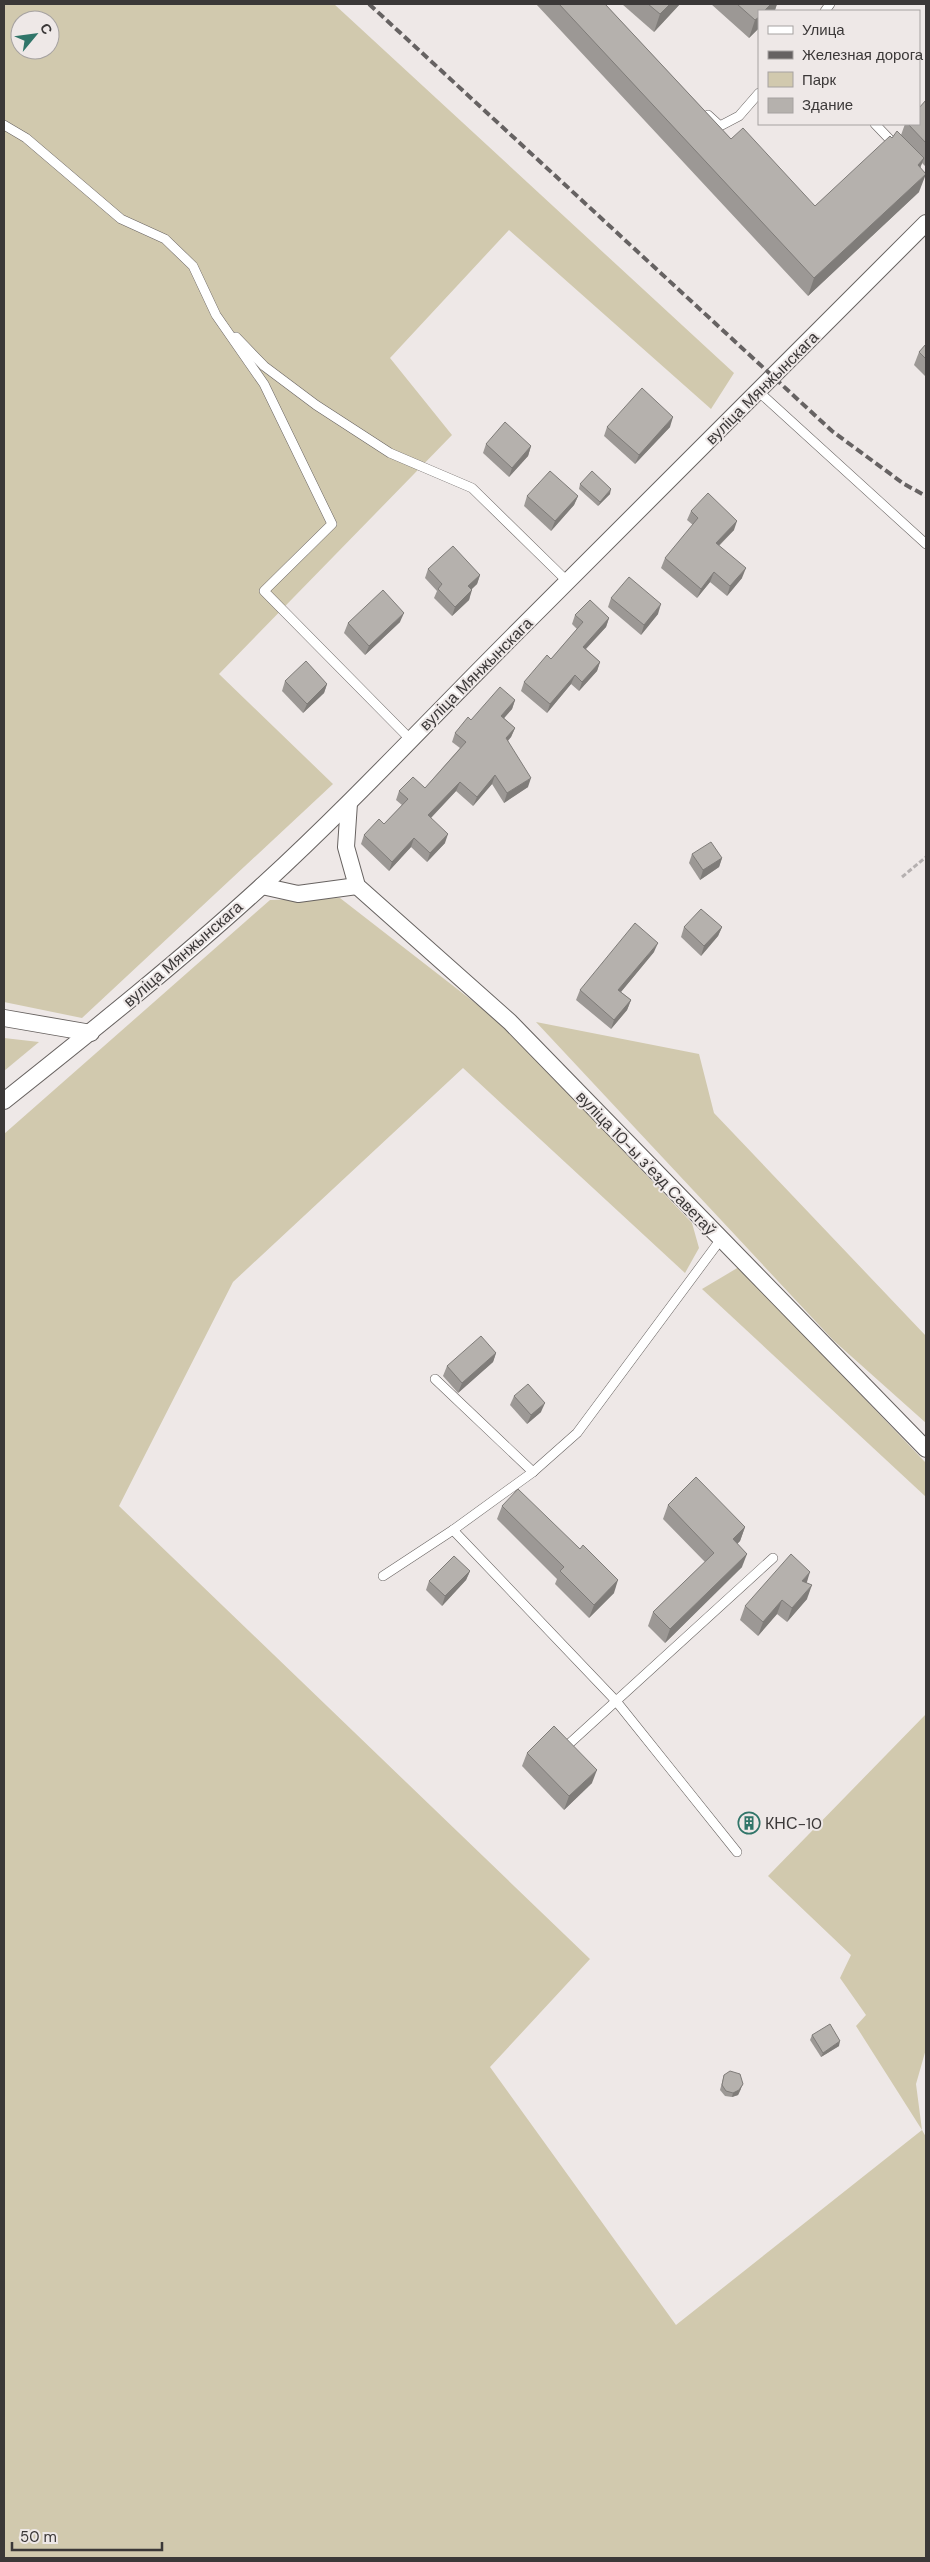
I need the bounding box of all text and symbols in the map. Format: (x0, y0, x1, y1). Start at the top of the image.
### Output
north arrow (10, 10, 60, 60)
legend (758, 10, 920, 125)
text: С (36, 20, 57, 37)
text: Улица (802, 20, 845, 40)
text: Железная дорога (802, 45, 924, 65)
text: Парк (802, 70, 836, 90)
text: Здание (802, 95, 853, 115)
street label: вуліца Мянжынскага (701, 327, 823, 449)
street label: вуліца Мянжынскага (415, 613, 537, 735)
street label: вуліца Мянжынскага (119, 896, 247, 1012)
street label: вуліца 10-ы зʼезд Саветаў (571, 1086, 721, 1240)
building icon: КНС-10 (737, 1811, 761, 1835)
place label: КНС-10 (765, 1813, 822, 1834)
scale bar (12, 2520, 162, 2552)
text: 50 m (20, 2527, 57, 2547)

